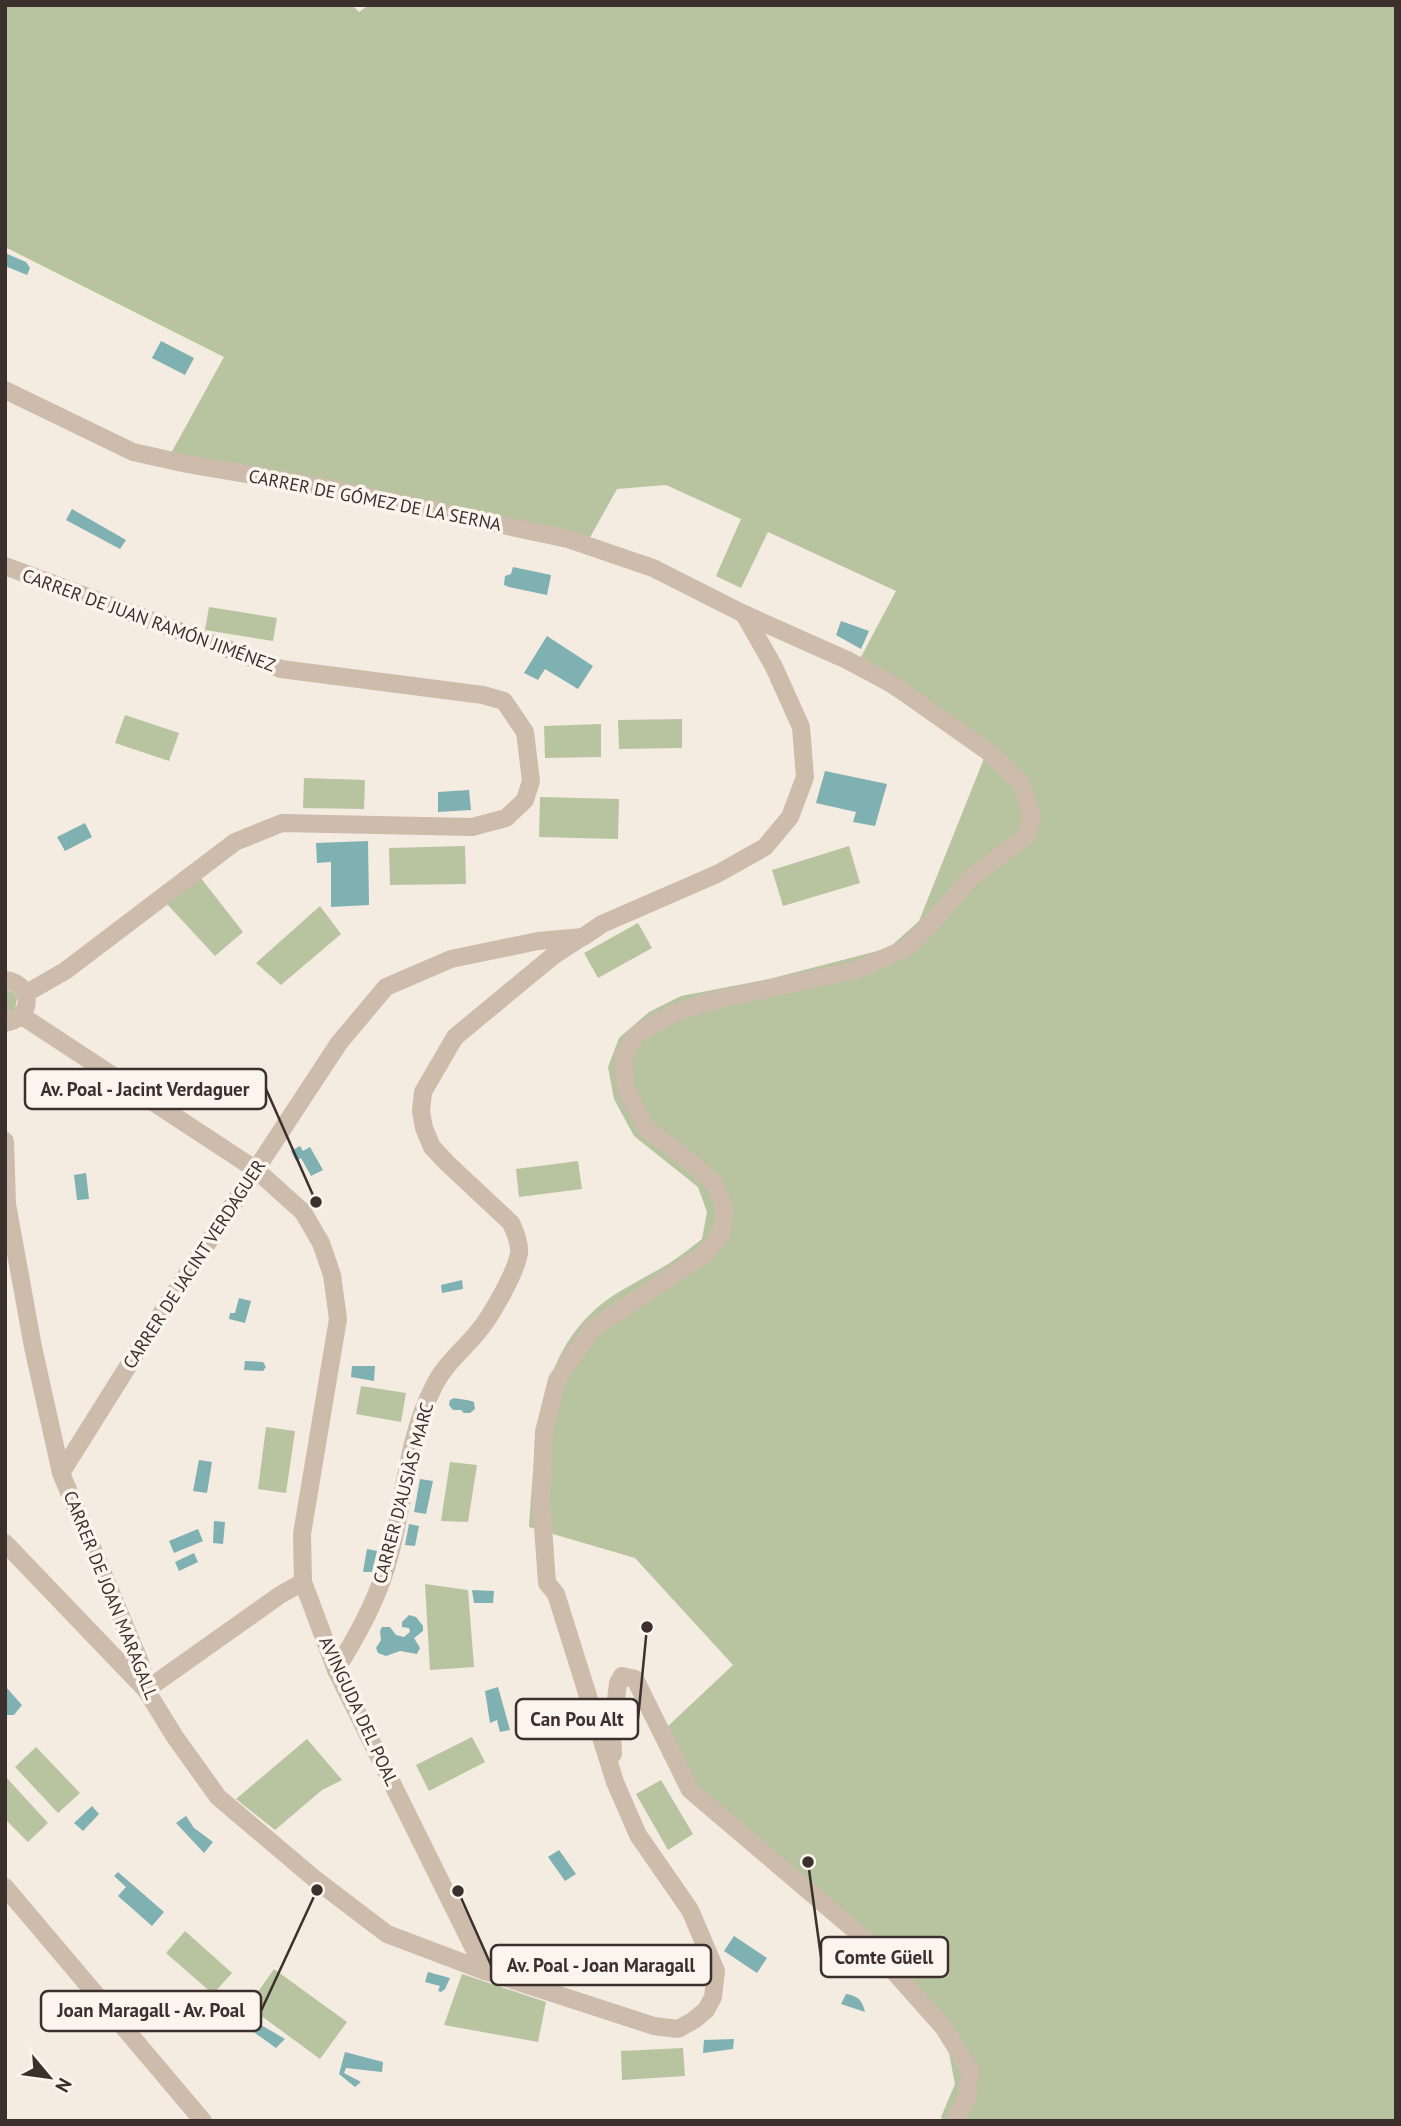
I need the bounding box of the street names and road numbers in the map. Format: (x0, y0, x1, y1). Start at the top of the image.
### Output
street label: CARRER DE GÓMEZ DE LA SERNA (247, 464, 504, 536)
street label: CARRER DE JUAN RAMÓN JIMÉNEZ (19, 563, 279, 677)
street label: CARRER DE JACINT VERDAGUER (118, 1155, 270, 1373)
street label: CARRER D'AUSIÀS MARC (368, 1400, 438, 1586)
street label: CARRER DE JOAN MARAGALL (59, 1487, 163, 1703)
street label: AVINGUDA DEL POAL (314, 1633, 404, 1789)

